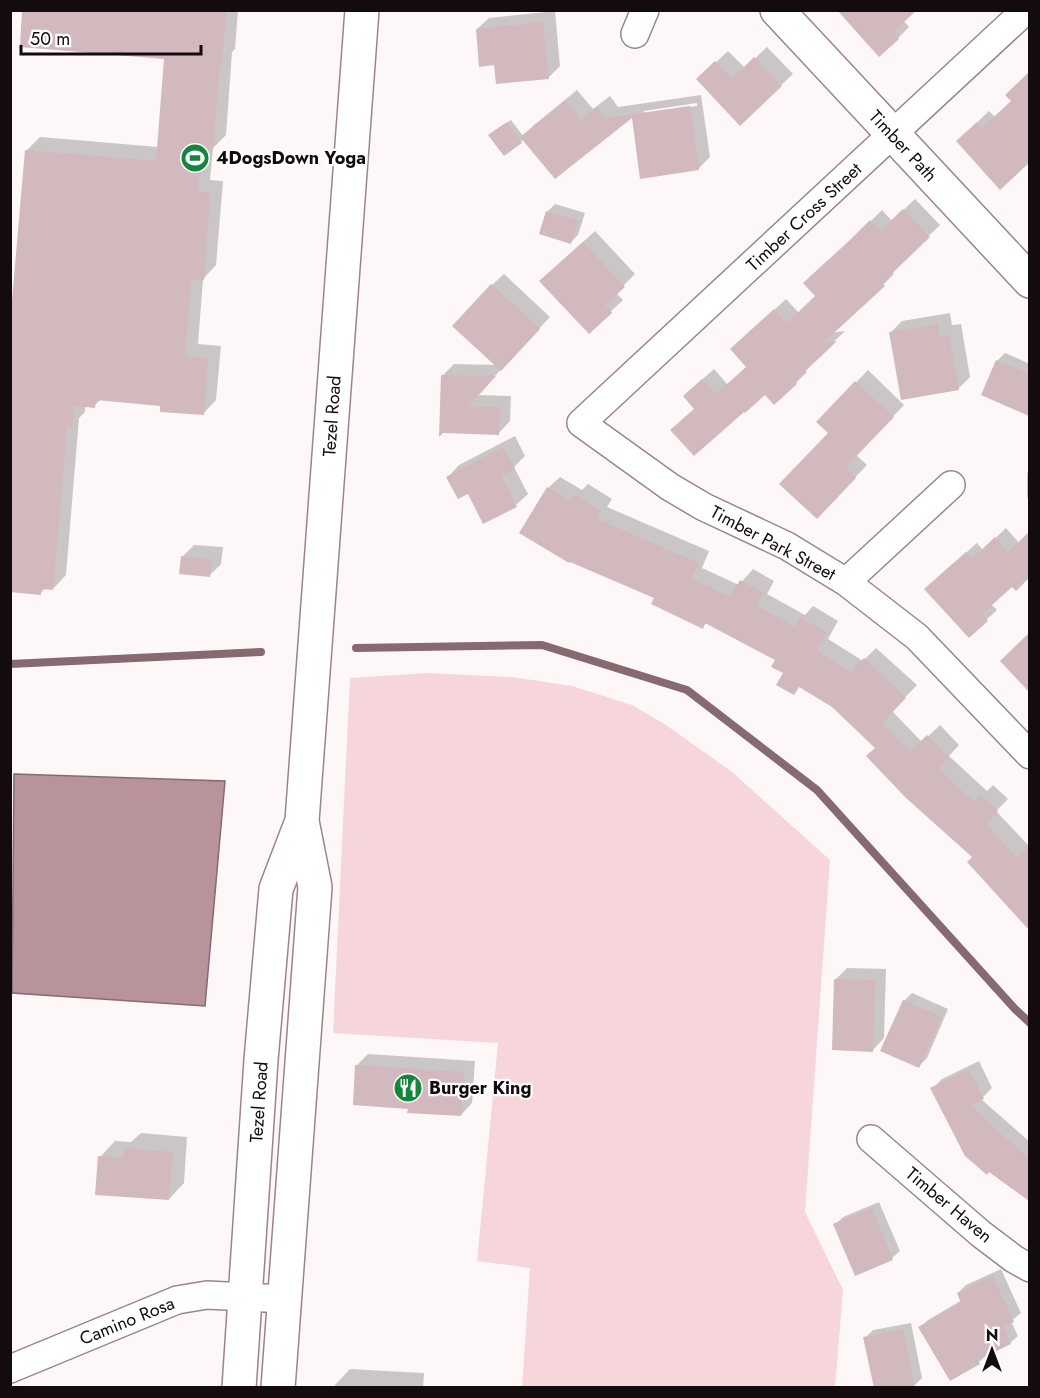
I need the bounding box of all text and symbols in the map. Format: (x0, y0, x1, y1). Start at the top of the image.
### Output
scale bar (21, 18, 201, 56)
text: 50 m (30, 26, 70, 52)
street label: Timber Path (863, 104, 943, 188)
sports icon: 4DogsDown Yoga (179, 142, 211, 174)
place label: 4DogsDown Yoga (216, 145, 366, 171)
street label: Timber Cross Street (741, 156, 868, 277)
street label: Tezel Road (316, 375, 348, 457)
street label: Timber Park Street (706, 499, 841, 587)
street label: Tezel Road (243, 1061, 275, 1143)
restaurant icon: Burger King (392, 1072, 424, 1104)
place label: Burger King (429, 1075, 531, 1101)
street label: Timber Haven (900, 1161, 998, 1249)
street label: Camino Rosa (76, 1290, 178, 1352)
north arrow (962, 1320, 1022, 1380)
text: N (986, 1324, 998, 1347)

